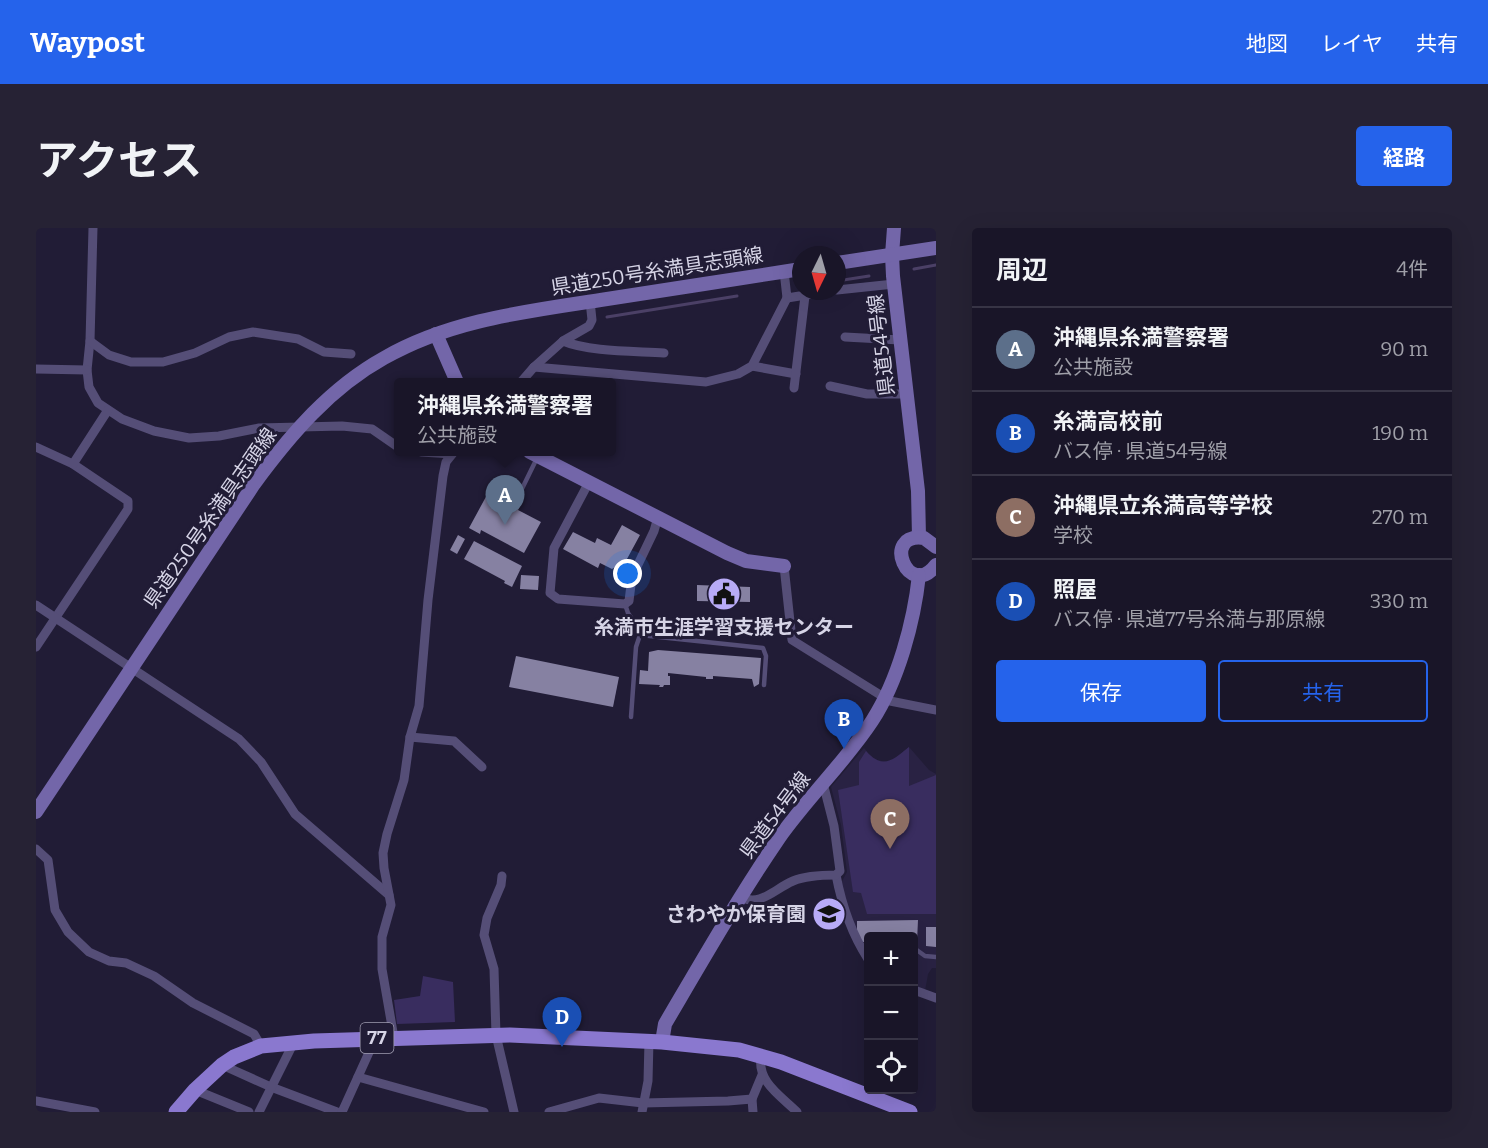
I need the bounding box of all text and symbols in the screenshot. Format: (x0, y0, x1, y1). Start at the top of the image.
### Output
text: Waypost (30, 26, 145, 59)
text: 地図 (1246, 31, 1288, 57)
text: レイヤ (1321, 31, 1383, 57)
text: 共有 (1416, 31, 1458, 57)
button: 経路 (1356, 126, 1452, 186)
text: アクセス (36, 136, 202, 186)
street label: 県道250号糸満具志頭線 (549, 242, 765, 300)
north arrow (792, 246, 846, 300)
text: 周辺 (996, 255, 1048, 286)
text: 4件 (1396, 257, 1428, 281)
street label: 県道54号線 (863, 293, 899, 397)
text: 沖縄県糸満警察署 (1053, 324, 1229, 351)
text: A (1008, 337, 1023, 361)
text: 90 m (1380, 337, 1428, 361)
text: 公共施設 (1053, 355, 1133, 379)
popup (394, 378, 616, 456)
text: 沖縄県糸満警察署 (417, 392, 593, 419)
text: 糸満高校前 (1053, 408, 1163, 435)
text: B (1009, 421, 1022, 445)
text: 190 m (1372, 421, 1428, 445)
street label: 県道250号糸満具志頭線 (139, 423, 281, 613)
text: 公共施設 (417, 423, 497, 447)
text: バス停 · 県道54号線 (1053, 439, 1228, 463)
pin: A (486, 476, 524, 525)
text: 沖縄県立糸満高等学校 (1053, 492, 1273, 519)
text: C (1009, 505, 1022, 529)
text: 270 m (1372, 505, 1428, 529)
text: 学校 (1053, 523, 1093, 547)
your location (613, 559, 642, 588)
public building icon: 糸満市生涯学習支援センター (706, 576, 742, 612)
text: 照屋 (1053, 576, 1097, 603)
text: D (1008, 589, 1023, 613)
text: 330 m (1370, 589, 1428, 613)
text: バス停 · 県道77号糸満与那原線 (1053, 607, 1325, 631)
place label: 糸満市生涯学習支援センター (594, 615, 854, 639)
button: 保存 (996, 660, 1206, 722)
button: 共有 (1218, 660, 1428, 722)
pin: B (824, 700, 864, 749)
street label: 県道54号線 (735, 767, 815, 863)
pin: C (870, 800, 910, 849)
school or university icon: さわやか保育園 (811, 896, 847, 932)
place label: さわやか保育園 (666, 902, 806, 926)
map controls (864, 932, 918, 1094)
button: + (864, 932, 918, 986)
button: − (864, 986, 918, 1040)
pin: D (542, 998, 582, 1047)
road number: 77 (360, 1023, 394, 1053)
button: locate (864, 1040, 918, 1094)

